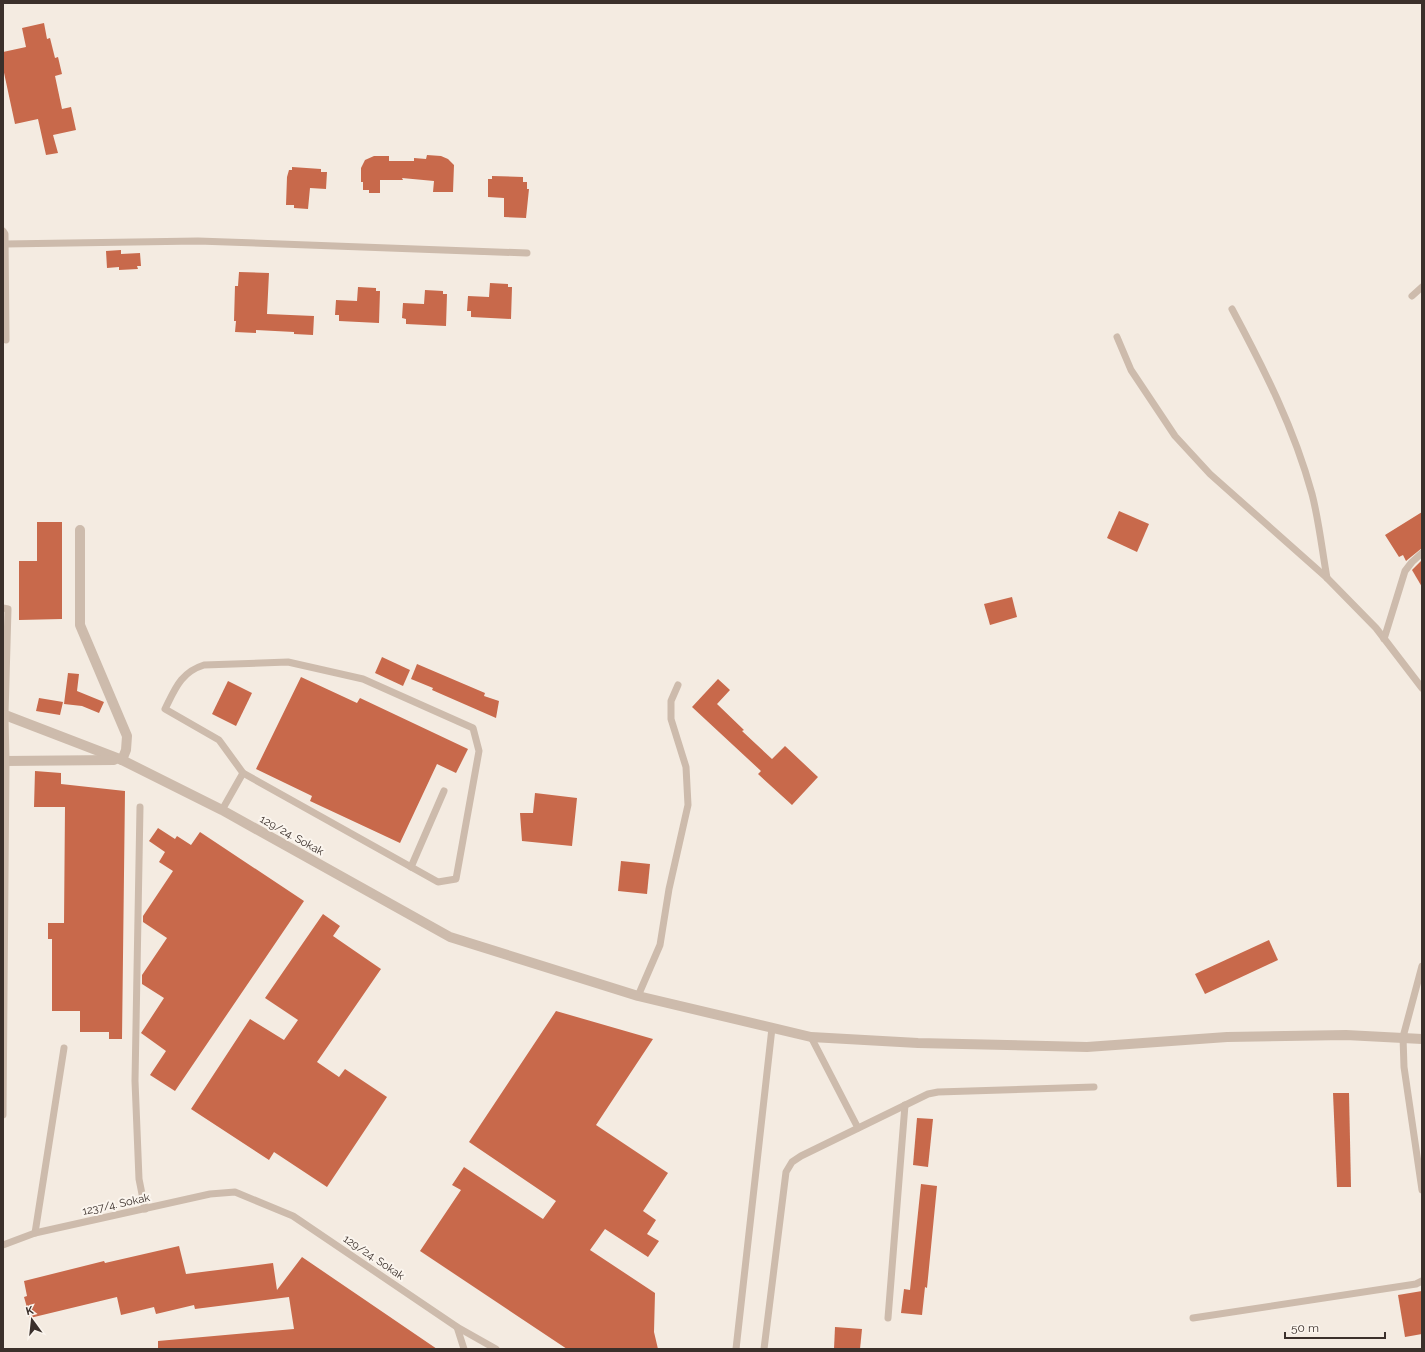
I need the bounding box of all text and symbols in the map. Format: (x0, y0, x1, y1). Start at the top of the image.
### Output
street label: 129/24. Sokak (258, 813, 326, 858)
street label: 1237/4. Sokak (81, 1191, 151, 1218)
street label: 129/24. Sokak (341, 1232, 407, 1283)
north arrow (12, 1300, 52, 1340)
text: K (24, 1303, 35, 1318)
scale bar (1285, 1314, 1385, 1340)
text: 50 m (1291, 1321, 1319, 1335)

